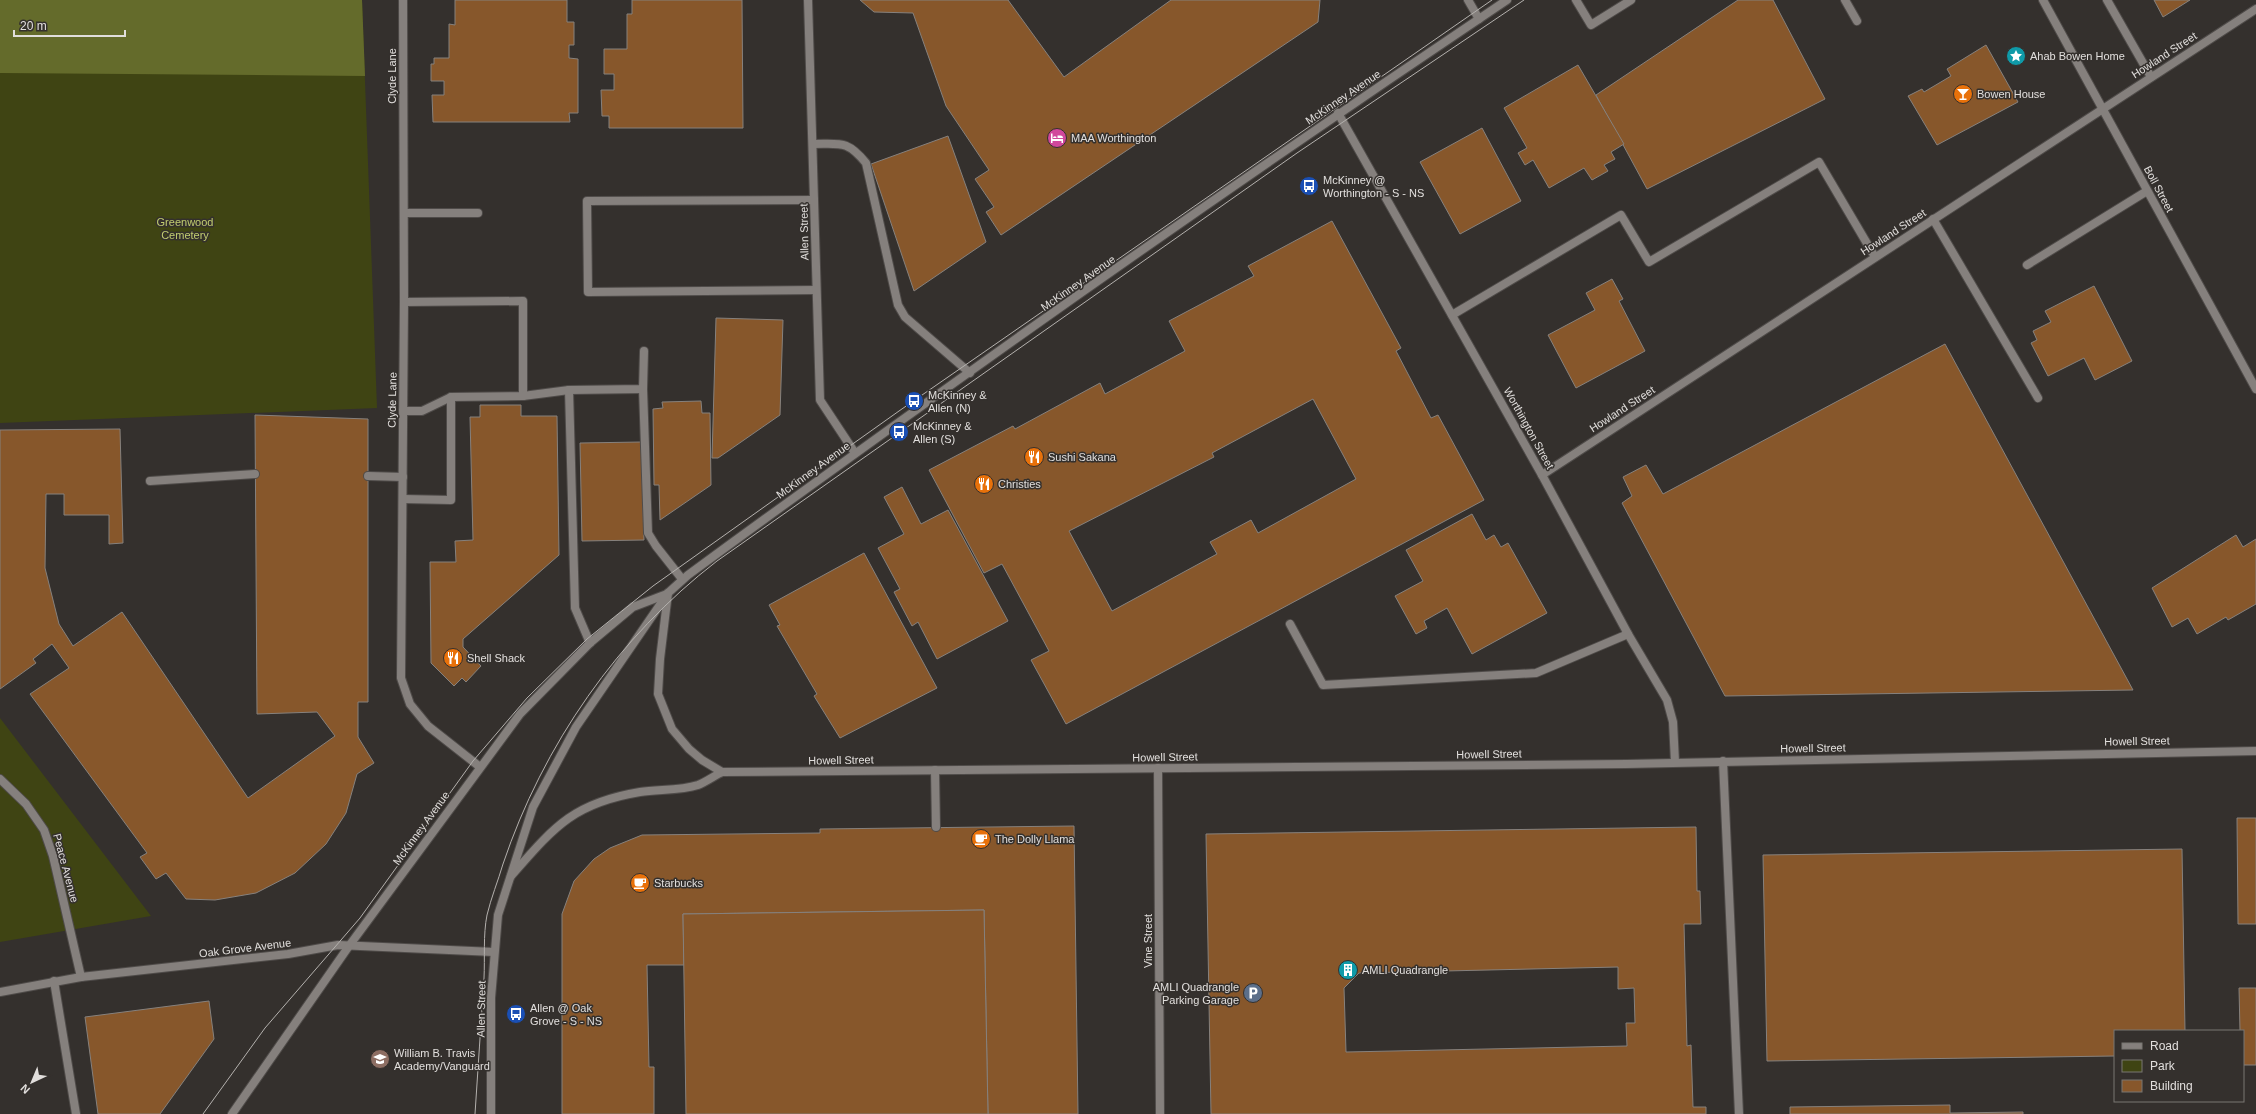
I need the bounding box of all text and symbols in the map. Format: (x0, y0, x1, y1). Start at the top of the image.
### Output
scale bar (14, 12, 125, 38)
text: 20 m (20, 19, 47, 33)
street label: Howland Street (2129, 29, 2199, 81)
place icon: Ahab Bowen Home (2005, 45, 2027, 67)
street label: Clyde Lane (386, 48, 398, 104)
place label: Ahab Bowen Home (2030, 50, 2125, 62)
street label: McKinney Avenue (1303, 67, 1383, 127)
bar icon: Bowen House (1952, 83, 1974, 105)
place label: Bowen House (1977, 88, 2046, 100)
hotel icon: MAA Worthington (1046, 127, 1068, 149)
place label: MAA Worthington (1071, 132, 1156, 144)
street label: Boll Street (2142, 164, 2176, 214)
place label: McKinney @ Worthington - S - NS (1323, 174, 1424, 199)
bus stop icon: McKinney @ Worthington - S - NS (1298, 175, 1320, 197)
street label: Allen Street (798, 203, 810, 261)
street label: Howland Street (1858, 206, 1928, 258)
park label: Greenwood Cemetery (157, 216, 213, 241)
street label: McKinney Avenue (1039, 253, 1117, 313)
street label: Clyde Lane (386, 372, 398, 428)
street label: Howland Street (1587, 383, 1657, 435)
street label: Worthington Street (1502, 385, 1556, 471)
place label: McKinney & Allen (N) (928, 389, 987, 414)
bus stop icon: McKinney & Allen (N) (903, 390, 925, 412)
place label: McKinney & Allen (S) (913, 420, 972, 445)
bus stop icon: McKinney & Allen (S) (888, 421, 910, 443)
street label: McKinney Avenue (774, 439, 852, 501)
restaurant icon: Sushi Sakana (1023, 446, 1045, 468)
place label: Sushi Sakana (1048, 451, 1117, 463)
restaurant icon: Christies (973, 473, 995, 495)
place label: Christies (998, 478, 1041, 490)
restaurant icon: Shell Shack (442, 647, 464, 669)
place label: Shell Shack (467, 652, 526, 664)
street label: Howell Street (2104, 734, 2170, 748)
street label: Howell Street (1780, 741, 1846, 755)
street label: Howell Street (1456, 747, 1522, 761)
street label: Howell Street (1132, 750, 1198, 764)
street label: Howell Street (808, 753, 874, 767)
street label: McKinney Avenue (390, 789, 452, 867)
cafe icon: The Dolly Llama (970, 828, 992, 850)
street label: Peace Avenue (51, 832, 81, 904)
place label: The Dolly Llama (995, 833, 1075, 845)
cafe icon: Starbucks (629, 872, 651, 894)
place label: Starbucks (654, 877, 703, 889)
street label: Vine Street (1142, 914, 1154, 968)
street label: Oak Grove Avenue (198, 936, 292, 960)
building icon: AMLI Quadrangle (1337, 959, 1359, 981)
place label: AMLI Quadrangle (1362, 964, 1448, 976)
street label: Allen Street (475, 980, 487, 1038)
place label: AMLI Quadrangle Parking Garage (1153, 981, 1239, 1006)
parking icon: AMLI Quadrangle Parking Garage (1242, 982, 1264, 1004)
place label: Allen @ Oak Grove - S - NS (530, 1002, 602, 1027)
bus stop icon: Allen @ Oak Grove - S - NS (505, 1003, 527, 1025)
legend (2114, 1030, 2244, 1102)
text: Road (2150, 1039, 2179, 1053)
place label: William B. Travis Academy/Vanguard (394, 1047, 490, 1072)
school or university icon: William B. Travis Academy/Vanguard (369, 1048, 391, 1070)
text: Park (2150, 1059, 2176, 1073)
north arrow (12, 1062, 52, 1102)
text: Building (2150, 1079, 2193, 1093)
text: N (18, 1082, 32, 1096)

